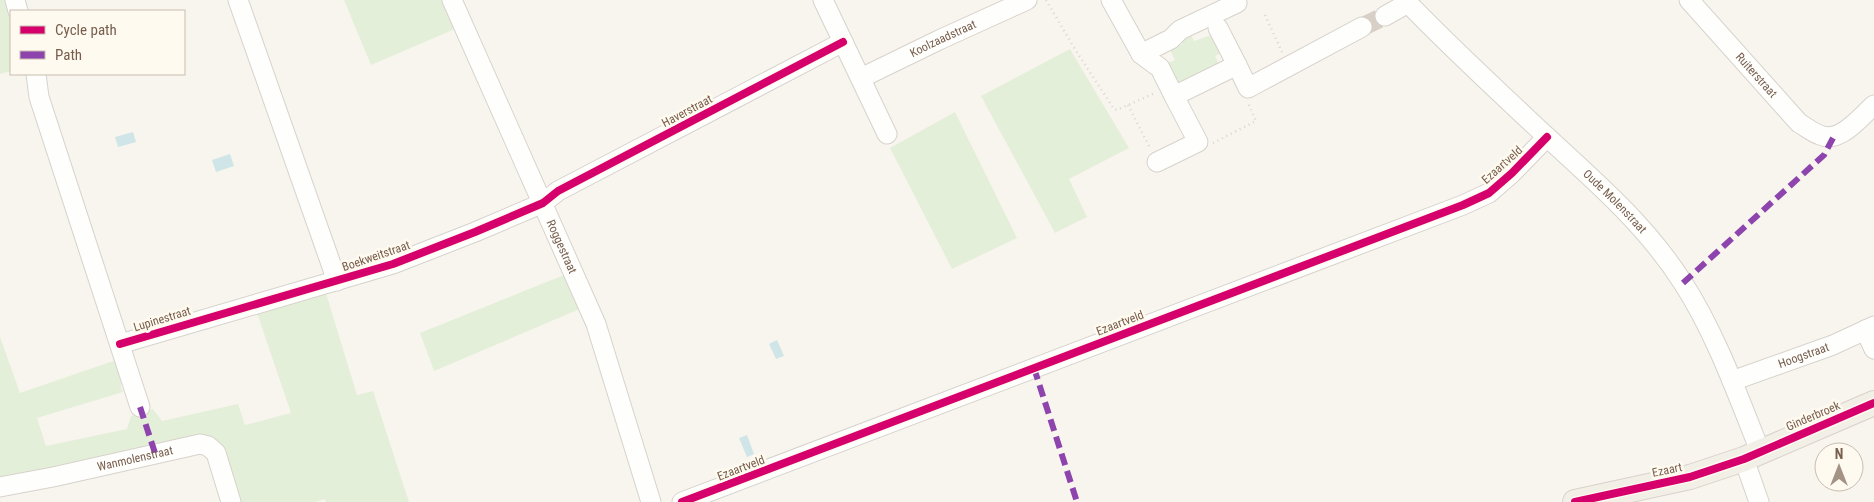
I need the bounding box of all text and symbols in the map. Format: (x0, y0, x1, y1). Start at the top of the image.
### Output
legend (10, 10, 185, 75)
street label: Koolzaadstraat (908, 17, 979, 60)
text: Cycle path (55, 21, 117, 39)
text: Path (55, 46, 82, 64)
street label: Ruiterstraat (1733, 50, 1780, 101)
street label: Haverstraat (659, 92, 715, 130)
street label: Ezaartveld (1479, 143, 1525, 187)
street label: Oude Molenstraat (1580, 167, 1650, 237)
street label: Roggestraat (544, 218, 580, 276)
street label: Boekweitstraat (340, 238, 412, 274)
street label: Lupinestraat (132, 304, 193, 334)
street label: Ezaartveld (1094, 308, 1146, 338)
street label: Hoogstraat (1776, 340, 1831, 371)
street label: Ginderbroek (1784, 398, 1843, 434)
north arrow (1814, 442, 1864, 492)
street label: Wanmolenstraat (96, 443, 175, 474)
text: N (1835, 446, 1843, 462)
street label: Ezaartveld (715, 453, 767, 483)
street label: Ezaart (1651, 460, 1684, 480)

